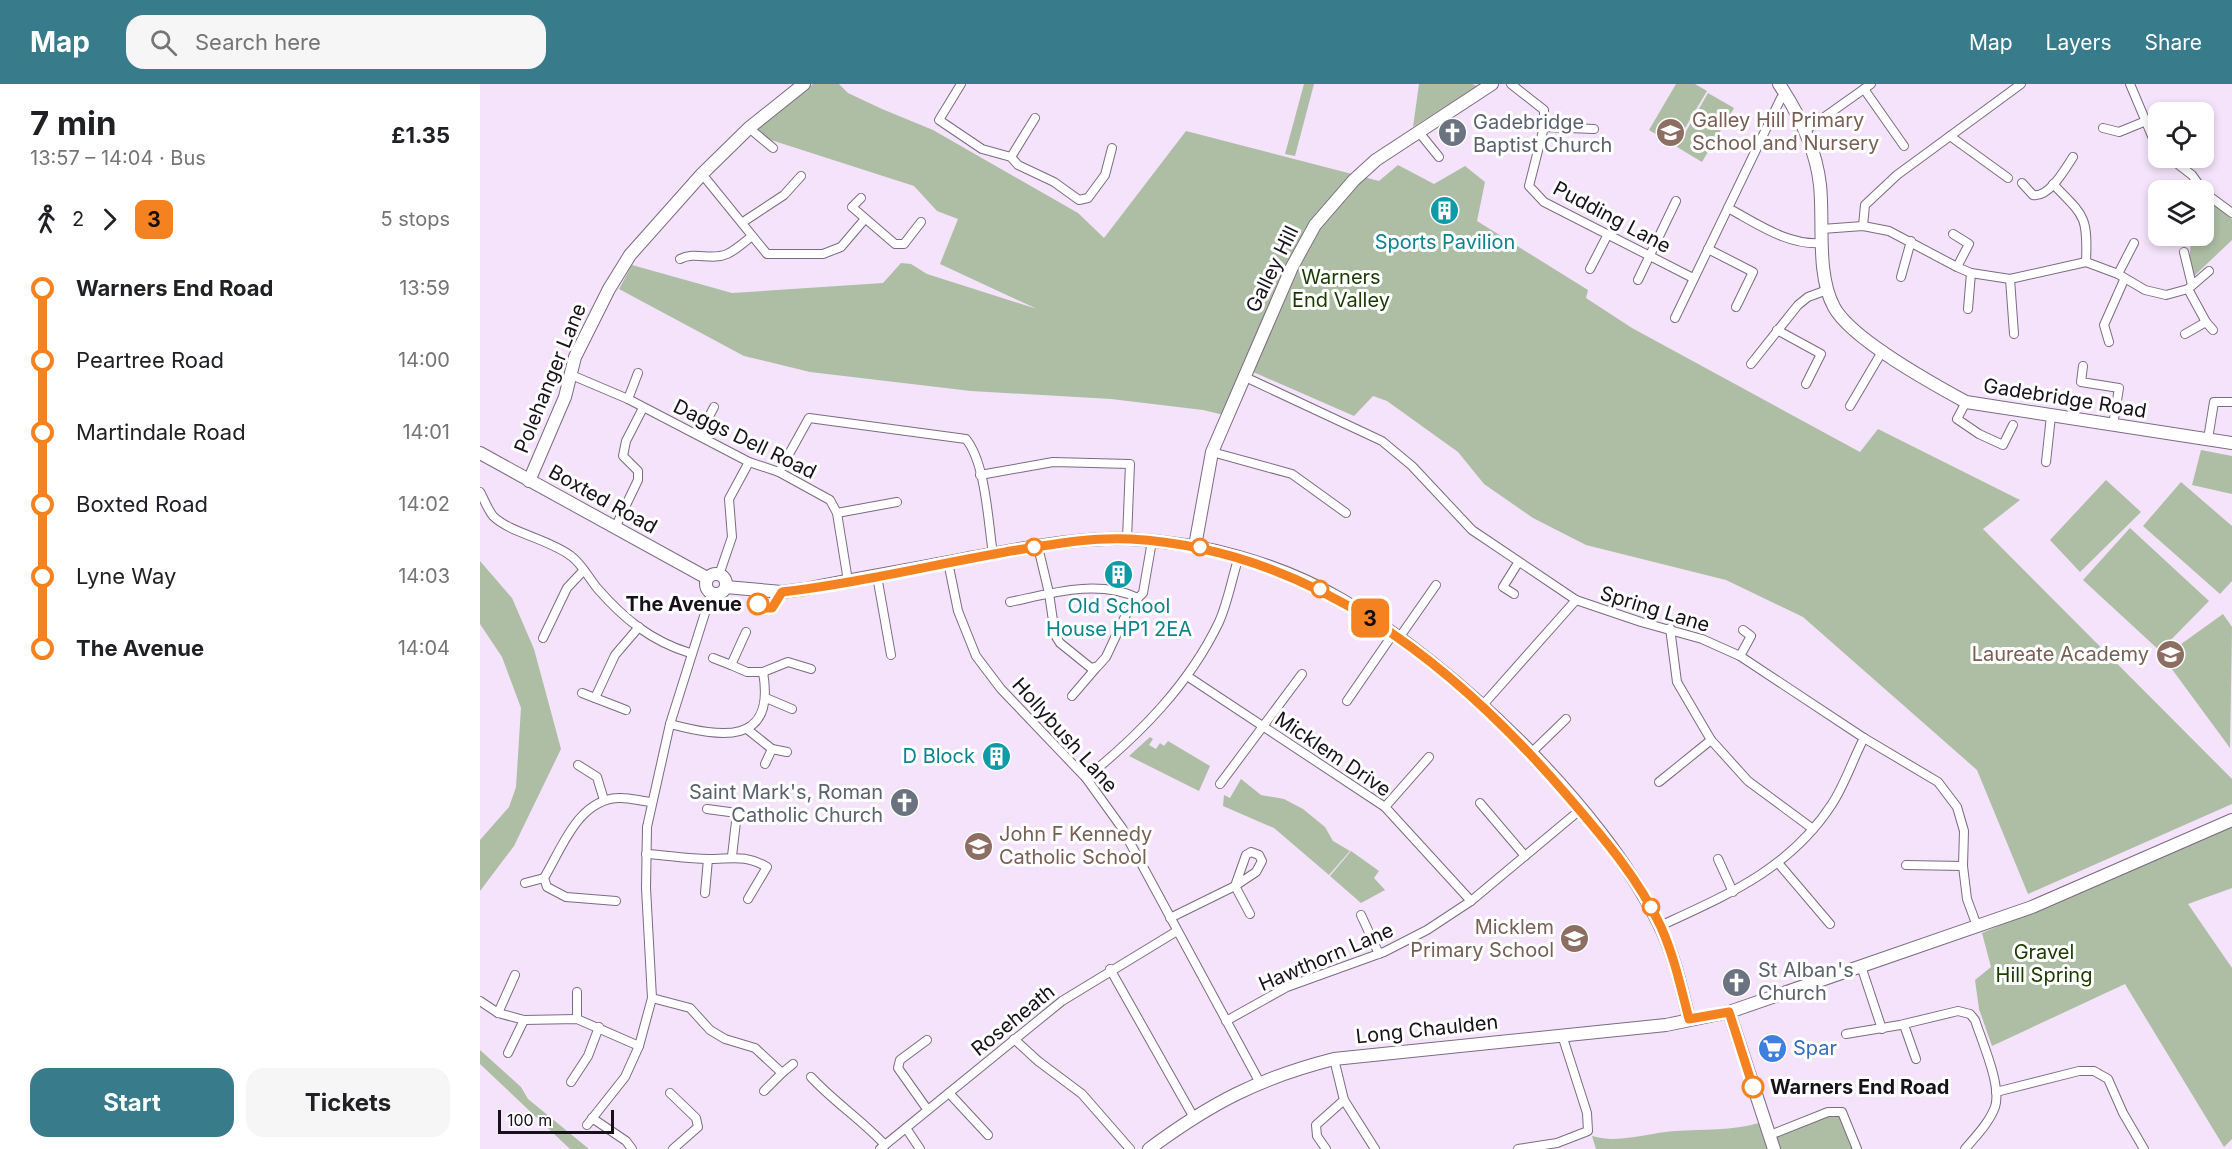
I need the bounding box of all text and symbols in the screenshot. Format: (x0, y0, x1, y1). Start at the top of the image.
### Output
search box (126, 15, 546, 69)
text: Map (30, 25, 90, 59)
icon: search (147, 26, 180, 59)
text: Search here (195, 29, 321, 55)
text: Map (1969, 30, 2013, 55)
text: Layers (2046, 30, 2112, 55)
text: Share (2145, 30, 2202, 55)
map controls (2148, 102, 2214, 246)
button: locate (2148, 102, 2214, 168)
text: 7 min (30, 103, 117, 143)
place label: Galley Hill Primary School and Nursery (1692, 108, 1879, 155)
place label: Gadebridge Baptist Church (1473, 110, 1612, 157)
school or university icon: Galley Hill Primary School and Nursery (1655, 116, 1687, 148)
church icon: Gadebridge Baptist Church (1436, 117, 1468, 149)
text: £1.35 (391, 122, 450, 148)
text: 13:57 – 14:04 · Bus (30, 146, 206, 170)
street label: Pudding Lane (1549, 176, 1675, 258)
button: layers (2148, 180, 2214, 246)
building icon: Sports Pavilion (1429, 195, 1461, 227)
icon: walk (30, 203, 63, 236)
icon: forward (93, 203, 126, 236)
text: 2 (72, 207, 84, 231)
text: 3 (147, 207, 161, 232)
text: 5 stops (381, 207, 450, 231)
street label: Galley Hill (1241, 222, 1303, 316)
place label: Sports Pavilion (1375, 230, 1515, 254)
park label: Warners End Valley (1292, 265, 1390, 312)
text: Warners End Road (76, 275, 273, 301)
text: 13:59 (399, 276, 450, 300)
street label: Polehanger Lane (509, 300, 591, 456)
text: Peartree Road (76, 347, 224, 373)
text: 14:00 (398, 348, 450, 372)
street label: Gadebridge Road (1982, 373, 2148, 423)
street label: Daggs Dell Road (670, 394, 820, 484)
text: Martindale Road (76, 419, 246, 445)
text: 14:01 (402, 420, 450, 444)
street label: Boxted Road (545, 459, 661, 539)
text: Boxted Road (76, 491, 208, 517)
text: 14:02 (398, 492, 450, 516)
unlabelled marker (1025, 538, 1043, 556)
unlabelled marker (1191, 538, 1209, 556)
building icon: Old School House HP1 2EA (1103, 559, 1135, 591)
text: Lyne Way (76, 563, 176, 589)
text: 14:03 (398, 564, 450, 588)
unlabelled marker (1311, 580, 1329, 598)
street label: Spring Lane (1597, 581, 1713, 637)
place label: The Avenue (626, 592, 742, 616)
marker: The Avenue (747, 593, 769, 615)
place label: Old School House HP1 2EA (1046, 594, 1192, 641)
line badge: 3 (1350, 598, 1390, 638)
text: 3 (1363, 606, 1377, 631)
text: The Avenue (76, 635, 204, 661)
text: 14:04 (398, 636, 450, 660)
school or university icon: Laureate Academy (2154, 638, 2186, 670)
place label: Laureate Academy (1972, 642, 2149, 666)
street label: Hollybush Lane (1007, 673, 1123, 797)
street label: Micklem Drive (1270, 706, 1396, 802)
building icon: D Block (980, 740, 1012, 772)
place label: D Block (903, 744, 975, 768)
place label: Saint Mark's, Roman Catholic Church (689, 780, 883, 827)
church icon: Saint Mark's, Roman Catholic Church (888, 787, 920, 819)
place label: John F Kennedy Catholic School (999, 822, 1152, 869)
school or university icon: John F Kennedy Catholic School (962, 830, 994, 862)
unlabelled marker (1642, 898, 1660, 916)
place label: Micklem Primary School (1410, 915, 1554, 962)
street label: Hawthorn Lane (1255, 918, 1397, 996)
school or university icon: Micklem Primary School (1559, 922, 1591, 954)
park label: Gravel Hill Spring (1996, 940, 2092, 987)
place label: St Alban's Church (1758, 958, 1854, 1005)
church icon: St Alban's Church (1721, 966, 1753, 998)
street label: Roseheath (967, 979, 1059, 1061)
street label: Long Chaulden (1355, 1010, 1499, 1048)
supermarket icon: Spar (1756, 1032, 1788, 1064)
place label: Spar (1793, 1036, 1838, 1060)
button: Start (30, 1068, 234, 1137)
button: Tickets (246, 1068, 450, 1137)
place label: Warners End Road (1770, 1075, 1949, 1099)
marker: Warners End Road (1742, 1076, 1764, 1098)
scale bar (498, 1107, 614, 1134)
text: 100 m (507, 1110, 552, 1130)

